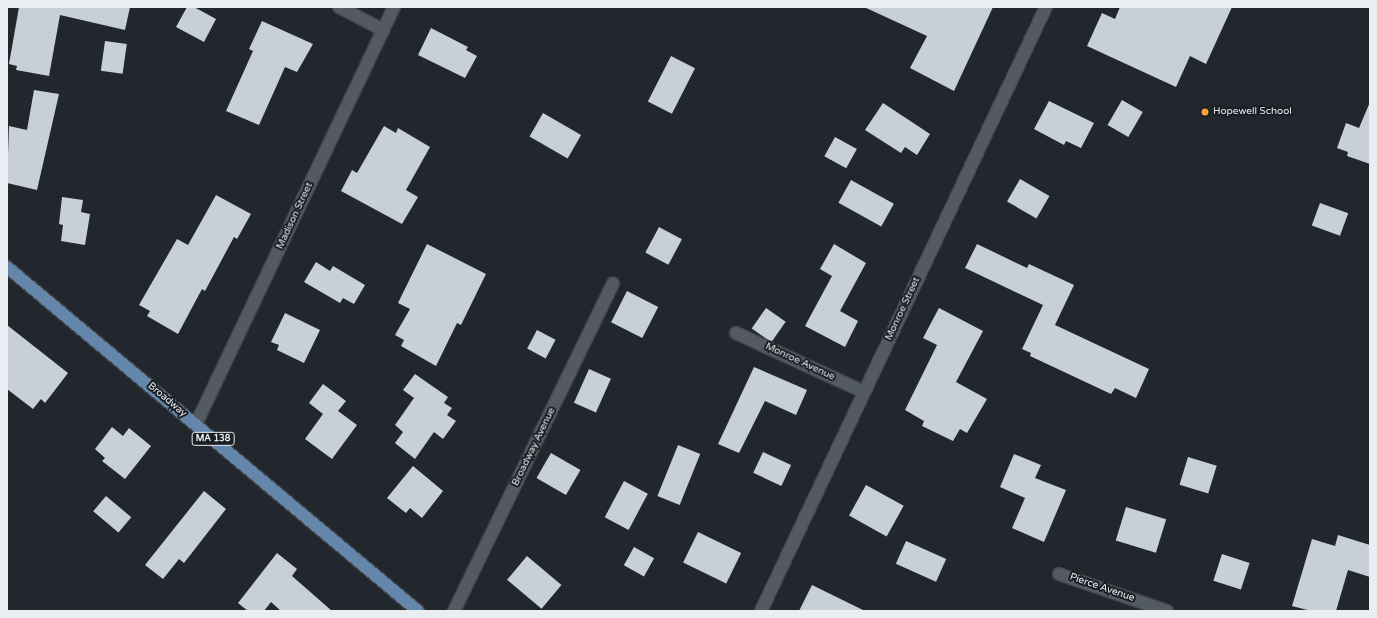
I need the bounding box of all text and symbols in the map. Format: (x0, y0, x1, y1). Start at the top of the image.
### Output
place label: Hopewell School (1213, 106, 1292, 118)
marker: Hopewell School (1200, 107, 1210, 117)
street label: Madison Street (274, 181, 316, 251)
street label: Monroe Street (883, 276, 923, 342)
street label: Monroe Avenue (763, 341, 837, 383)
street label: Broadway (145, 380, 189, 420)
street label: Broadway Avenue (510, 406, 558, 488)
road number: MA 138 (191, 432, 235, 446)
street label: Pierce Avenue (1068, 571, 1136, 605)

